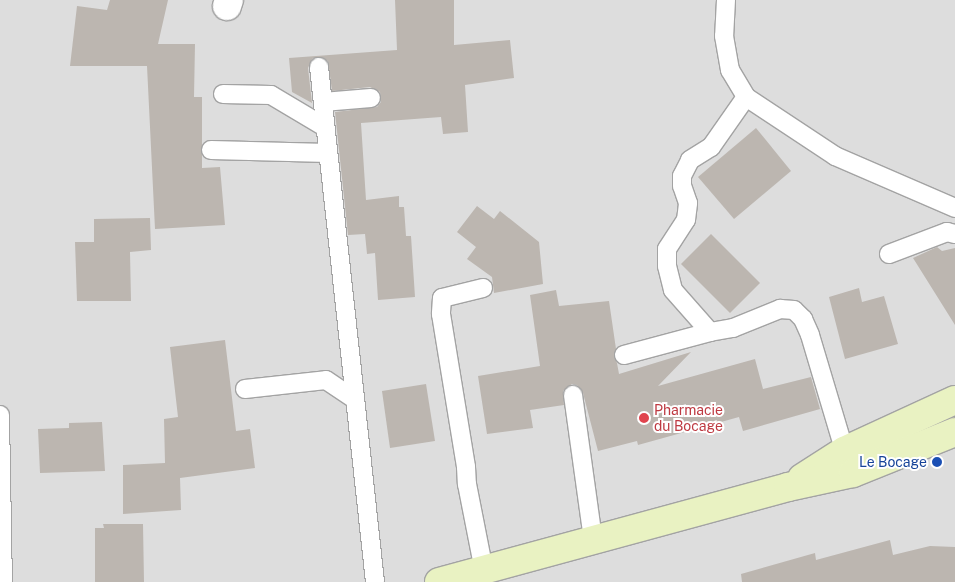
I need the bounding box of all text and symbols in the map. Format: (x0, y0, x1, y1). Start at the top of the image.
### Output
place label: Pharmacie du Bocage (654, 402, 723, 434)
marker: Pharmacie du Bocage (638, 412, 650, 424)
place label: Le Bocage (859, 454, 927, 470)
marker: Le Bocage (931, 456, 943, 468)

